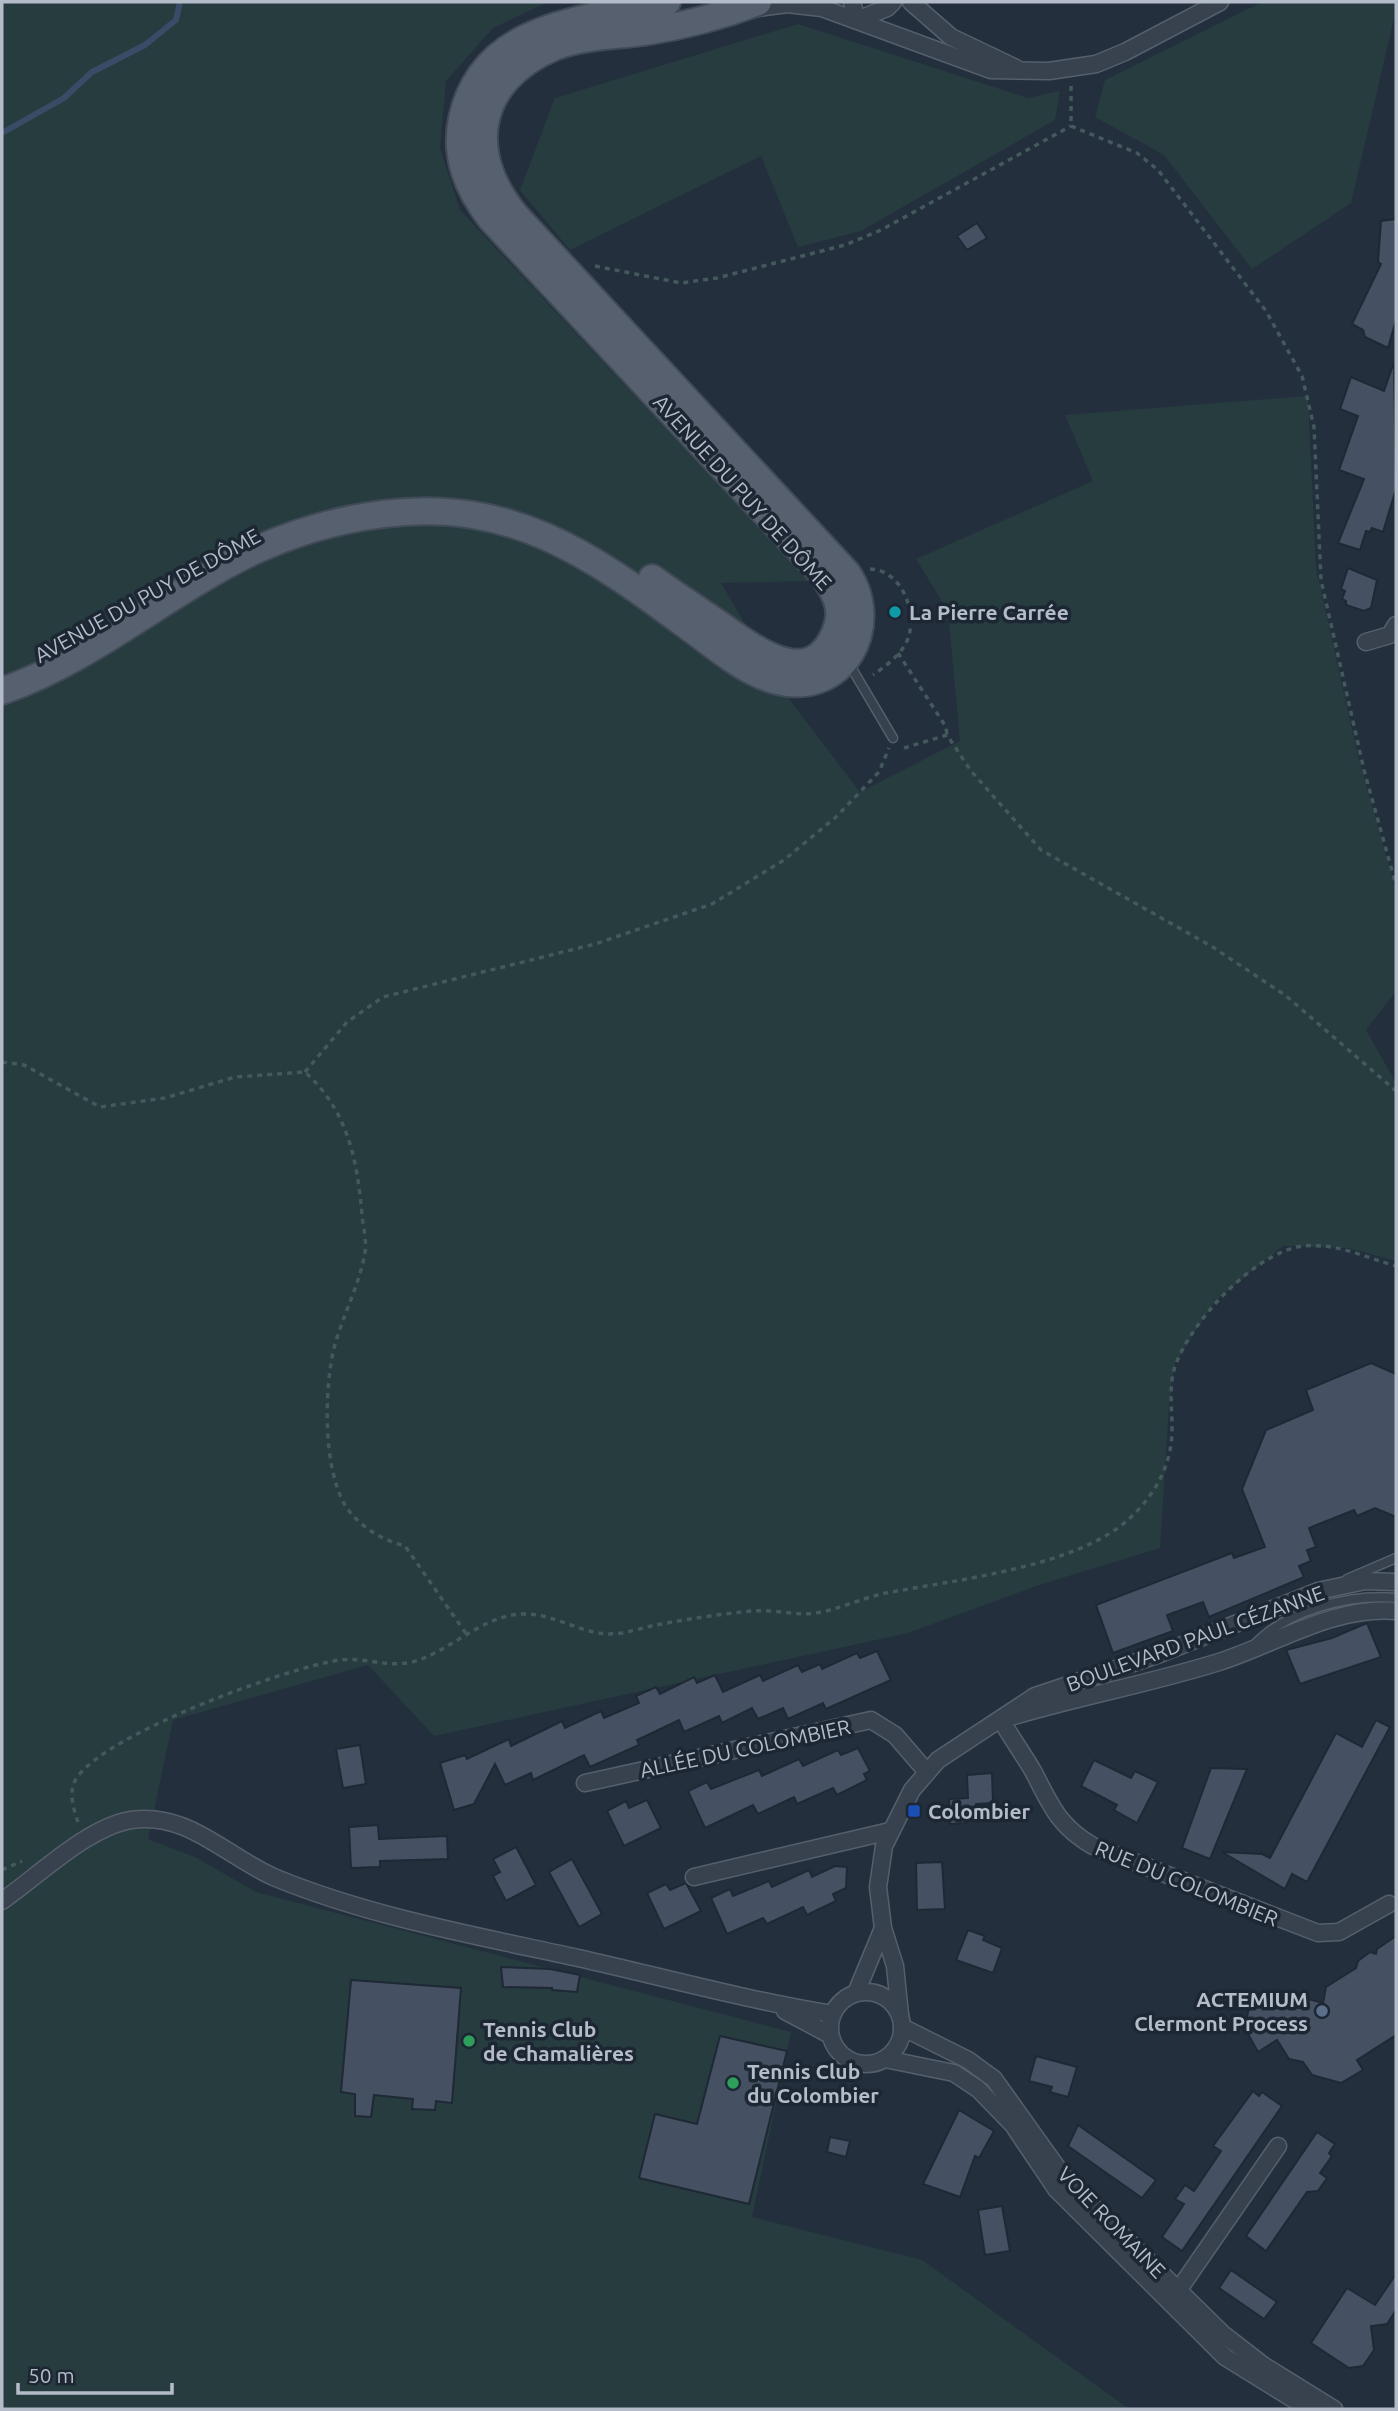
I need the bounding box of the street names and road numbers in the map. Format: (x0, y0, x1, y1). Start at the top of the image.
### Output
street label: AVENUE DU PUY DE DÔME (649, 390, 837, 594)
street label: AVENUE DU PUY DE DÔME (30, 523, 264, 667)
street label: BOULEVARD PAUL CÉZANNE (1063, 1580, 1327, 1696)
street label: ALLÉE DU COLOMBIER (638, 1714, 852, 1782)
street label: RUE DU COLOMBIER (1092, 1835, 1282, 1931)
street label: VOIE ROMAINE (1053, 2162, 1171, 2282)

